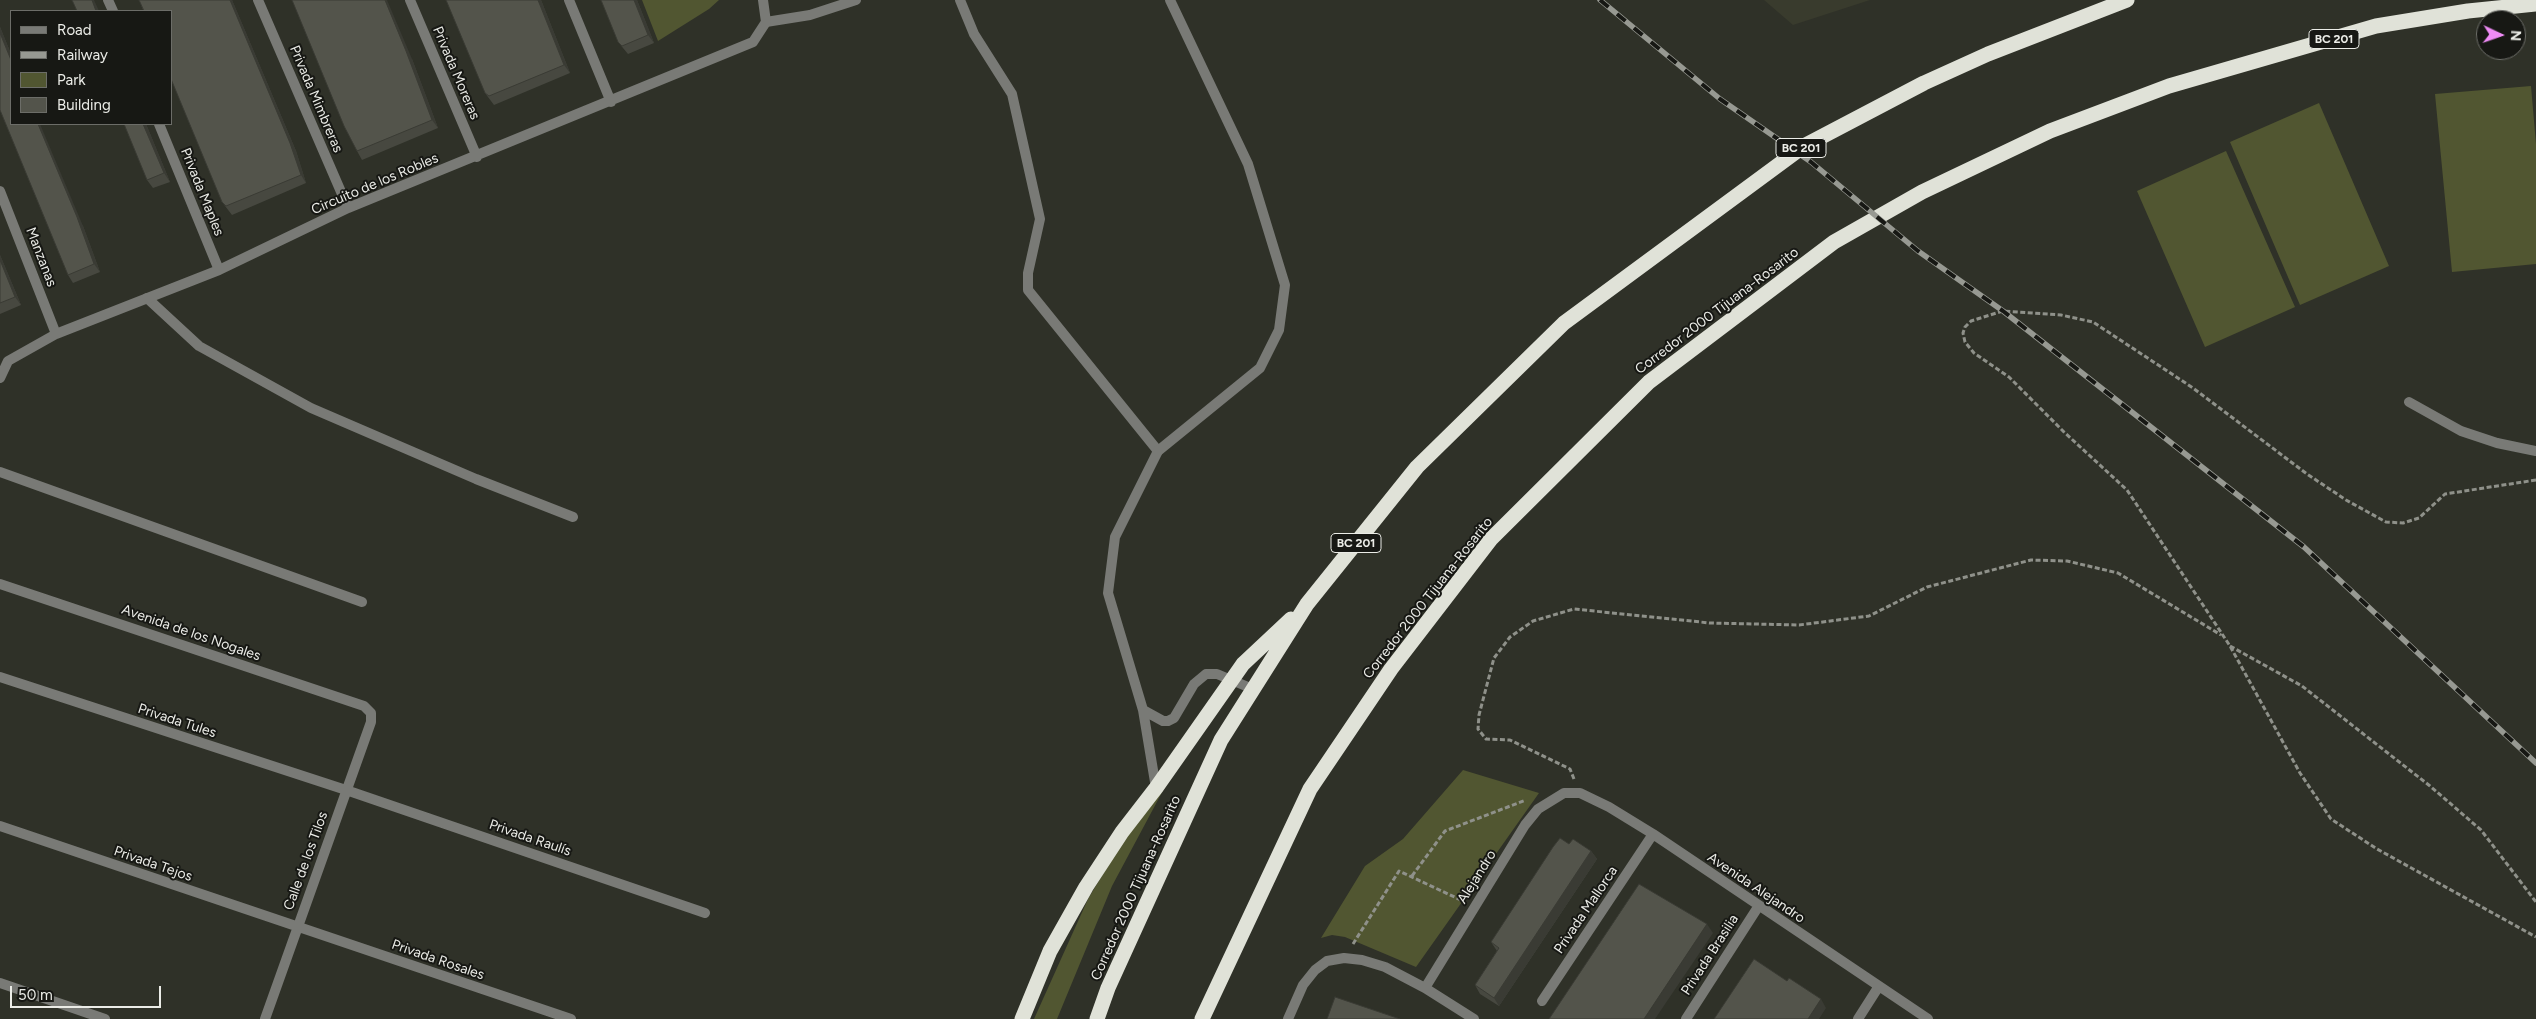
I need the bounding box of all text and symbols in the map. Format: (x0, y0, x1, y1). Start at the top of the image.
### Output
legend (10, 10, 172, 125)
north arrow (2476, 10, 2526, 60)
text: Road (57, 21, 92, 39)
street label: Privada Moreras (429, 24, 483, 122)
road number: BC 201 (2309, 30, 2359, 48)
text: N (2507, 30, 2524, 42)
street label: Privada Mimbreras (286, 43, 346, 155)
text: Railway (57, 46, 108, 64)
text: Park (57, 71, 86, 89)
text: Building (57, 96, 111, 114)
road number: BC 201 (1776, 138, 1826, 158)
street label: Privada Maples (177, 145, 227, 239)
street label: Circuito de los Robles (309, 150, 441, 218)
street label: Manzanas (22, 225, 60, 289)
street label: Corredor 2000 Tijuana-Rosarito (1632, 244, 1802, 378)
street label: Corredor 2000 Tijuana-Rosarito (1360, 514, 1496, 682)
road number: BC 201 (1331, 534, 1381, 552)
street label: Avenida de los Nogales (119, 601, 263, 665)
street label: Privada Tules (136, 700, 218, 742)
street label: Corredor 2000 Tijuana-Rosarito (1088, 793, 1184, 983)
street label: Calle de los Tilos (280, 809, 332, 913)
street label: Privada Raulís (487, 816, 573, 860)
street label: Privada Tejos (111, 843, 195, 885)
street label: Alejandro (1454, 847, 1500, 907)
street label: Avenida Alejandro (1704, 849, 1808, 927)
street label: Privada Mallorca (1551, 863, 1621, 957)
street label: Privada Brasilia (1678, 912, 1742, 998)
street label: Privada Rosales (389, 936, 487, 984)
scale bar (12, 976, 164, 1008)
text: 50 m (18, 986, 53, 1004)

